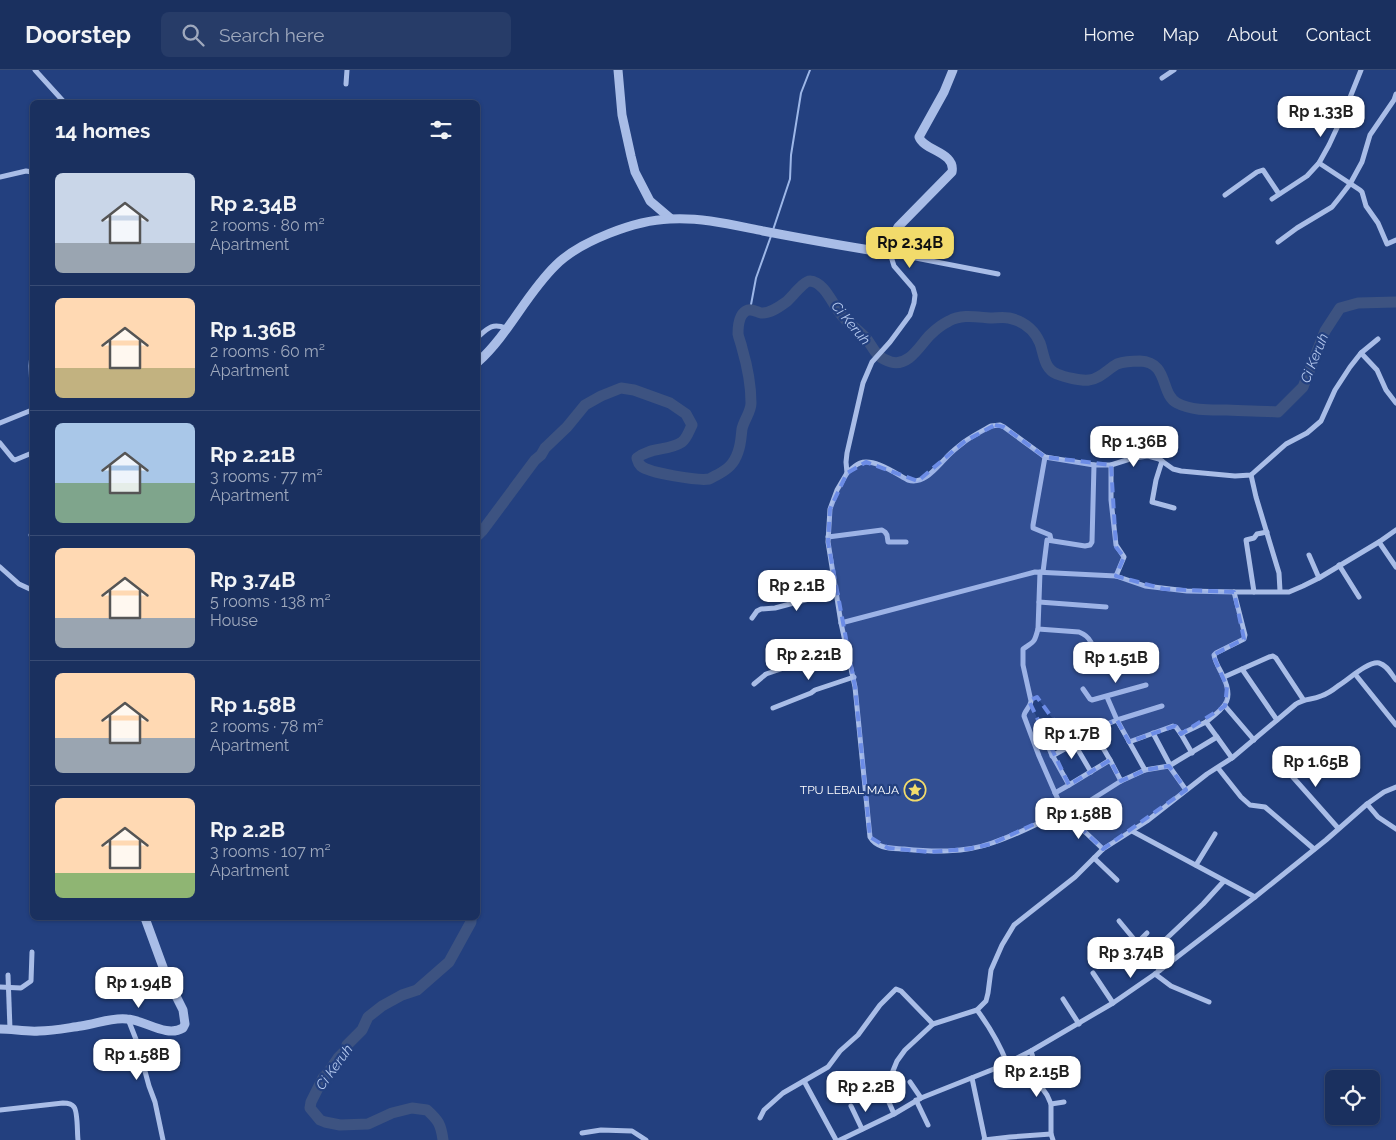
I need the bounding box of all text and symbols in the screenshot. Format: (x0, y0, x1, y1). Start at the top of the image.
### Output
search box (161, 12, 511, 57)
text: Doorstep (25, 20, 131, 49)
icon: search (179, 21, 207, 49)
text: Search here (219, 24, 325, 46)
text: Home (1083, 24, 1134, 45)
text: Map (1162, 24, 1199, 45)
text: About (1227, 24, 1278, 45)
text: Contact (1306, 24, 1371, 45)
pin: Rp 1.33B (1269, 96, 1373, 138)
text: Rp 1.33B (1289, 102, 1353, 121)
icon: filters (427, 116, 455, 144)
text: 14 homes (55, 118, 150, 143)
text: Rp 2.34B (210, 191, 297, 216)
icon: home (95, 193, 155, 253)
text: 2 rooms · 80 m² (210, 216, 325, 235)
pin: Rp 2.34B (858, 226, 962, 269)
text: Rp 2.34B (877, 233, 943, 252)
text: Apartment (210, 235, 289, 254)
water label: Ci Keruh (828, 298, 874, 348)
text: Rp 1.36B (210, 317, 296, 342)
icon: home (95, 318, 155, 378)
water label: Ci Keruh (1297, 331, 1331, 385)
text: 2 rooms · 60 m² (210, 342, 325, 361)
text: Apartment (210, 361, 289, 380)
pin: Rp 1.36B (1082, 426, 1186, 468)
text: Rp 1.36B (1101, 432, 1167, 451)
text: Rp 2.21B (210, 442, 295, 467)
icon: home (95, 443, 155, 503)
text: 3 rooms · 77 m² (210, 467, 323, 486)
text: Apartment (210, 486, 289, 505)
text: Rp 3.74B (210, 567, 295, 592)
icon: home (95, 568, 155, 628)
pin: Rp 2.1B (751, 570, 843, 612)
text: Rp 2.1B (769, 576, 825, 595)
text: 5 rooms · 138 m² (210, 592, 331, 611)
text: House (210, 611, 258, 630)
pin: Rp 2.21B (757, 638, 861, 681)
pin: Rp 1.51B (1064, 642, 1168, 684)
text: Rp 2.21B (777, 645, 841, 664)
text: Rp 1.51B (1084, 648, 1148, 667)
text: Rp 1.58B (210, 692, 296, 717)
icon: home (95, 693, 155, 753)
text: 2 rooms · 78 m² (210, 717, 323, 736)
pin: Rp 1.7B (1026, 718, 1118, 760)
text: Rp 1.7B (1044, 724, 1100, 743)
text: Apartment (210, 736, 289, 755)
pin: Rp 1.65B (1264, 746, 1368, 788)
text: Rp 1.65B (1283, 752, 1349, 771)
place icon: TPU LEBAL MAJA (903, 778, 927, 802)
place label: TPU LEBAL MAJA (800, 783, 899, 797)
pin: Rp 1.58B (1027, 798, 1131, 840)
text: Rp 1.58B (1046, 804, 1112, 823)
text: Rp 2.2B (210, 817, 285, 842)
icon: home (95, 818, 155, 878)
text: 3 rooms · 107 m² (210, 842, 331, 861)
text: Apartment (210, 861, 289, 880)
pin: Rp 3.74B (1079, 936, 1183, 979)
text: Rp 3.74B (1098, 943, 1164, 962)
pin: Rp 1.94B (87, 966, 191, 1009)
text: Rp 1.94B (106, 973, 172, 992)
pin: Rp 1.58B (85, 1038, 189, 1081)
water label: Ci Keruh (312, 1041, 356, 1093)
text: Rp 1.58B (104, 1045, 170, 1064)
pin: Rp 2.15B (985, 1056, 1089, 1098)
text: Rp 2.15B (1005, 1062, 1069, 1081)
pin: Rp 2.2B (820, 1070, 912, 1113)
map controls (1325, 1070, 1380, 1125)
button: locate (1325, 1070, 1380, 1125)
text: Rp 2.2B (837, 1077, 895, 1096)

